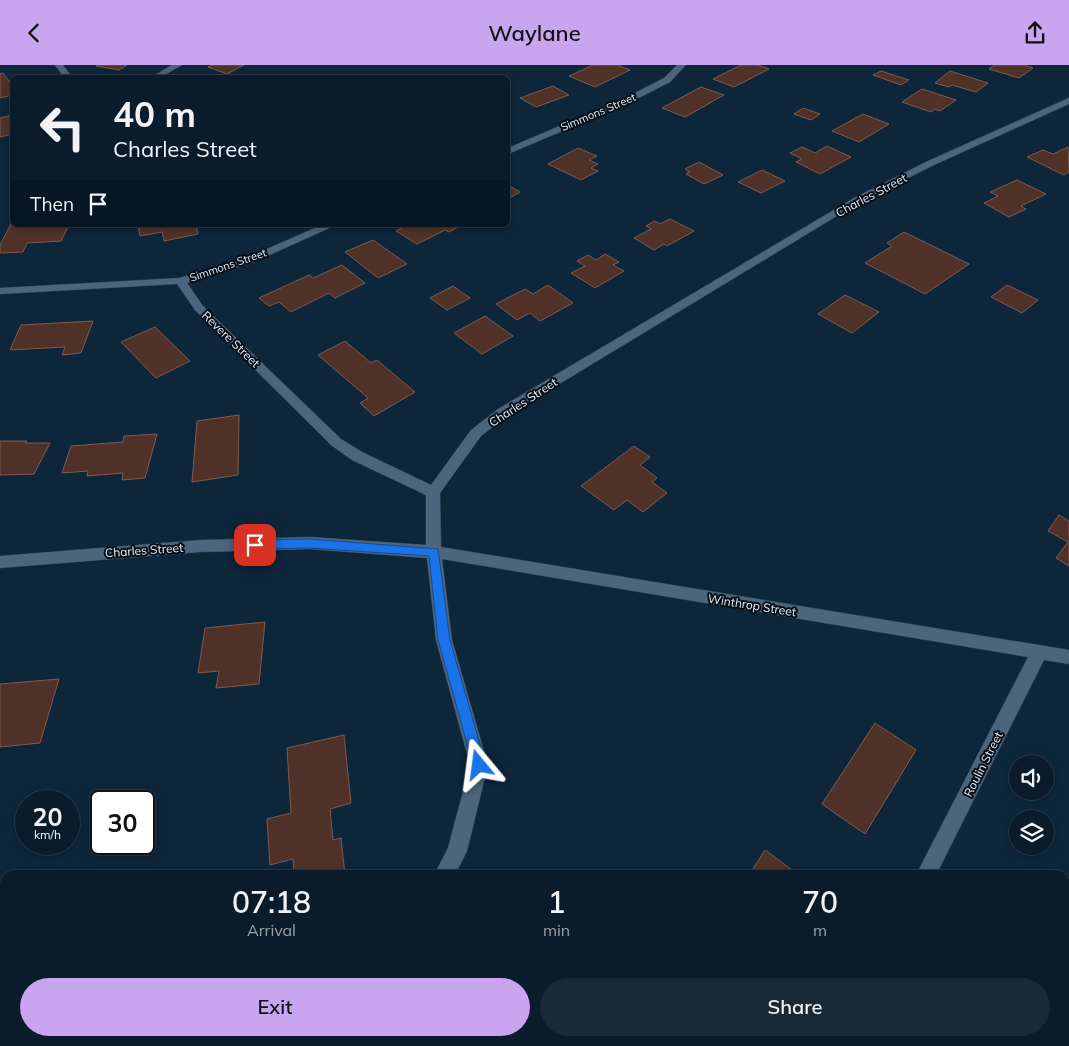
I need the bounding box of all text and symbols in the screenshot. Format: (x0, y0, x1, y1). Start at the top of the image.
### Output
icon: back (20, 19, 48, 47)
text: Waylane (488, 19, 581, 47)
icon: share (1021, 19, 1049, 47)
street label: Simmons Street (558, 90, 638, 134)
text: 40 m (113, 92, 196, 136)
icon: left (30, 95, 95, 160)
text: Charles Street (113, 135, 257, 163)
street label: Charles Street (833, 170, 909, 220)
icon: arrive (84, 190, 112, 218)
text: Then (30, 192, 74, 216)
street label: Simmons Street (188, 245, 268, 285)
street label: Revere Street (199, 308, 263, 370)
street label: Charles Street (486, 374, 560, 430)
pin (234, 524, 276, 566)
icon: arrive (241, 531, 269, 559)
street label: Charles Street (104, 540, 184, 560)
street label: Winthrop Street (707, 591, 797, 619)
street label: Roulin Street (960, 729, 1006, 799)
position arrow (452, 738, 504, 790)
map controls (1009, 755, 1054, 855)
button: sound (1009, 755, 1054, 800)
speed limit sign: 30 (90, 790, 155, 855)
text: 20 (32, 801, 63, 832)
button: layers (1009, 810, 1054, 855)
text: km/h (34, 827, 61, 842)
text: 07:18 (232, 883, 311, 921)
text: 1 (548, 883, 566, 921)
text: 70 (802, 883, 838, 921)
text: Arrival (247, 920, 296, 940)
text: min (543, 920, 570, 940)
text: m (813, 920, 827, 940)
button: Exit (20, 978, 530, 1036)
button: Share (540, 978, 1050, 1036)

